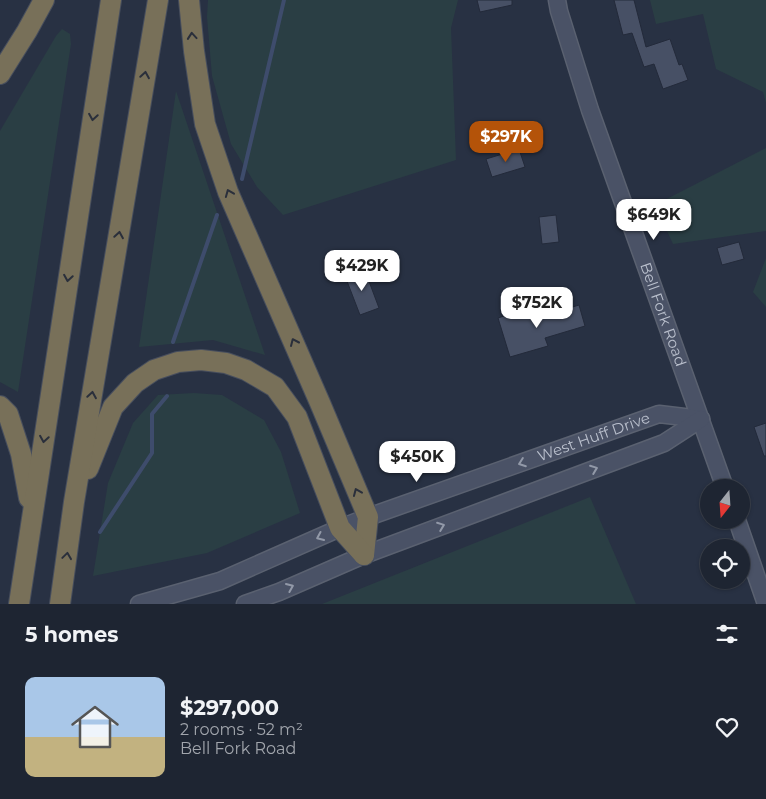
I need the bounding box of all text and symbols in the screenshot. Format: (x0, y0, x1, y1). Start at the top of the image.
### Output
one-way arrow (187, 31, 198, 39)
one-way arrow (140, 70, 150, 79)
one-way arrow (88, 113, 98, 122)
pin: $297K (471, 120, 541, 163)
text: $297K (480, 127, 532, 146)
one-way arrow (224, 189, 235, 198)
pin: $649K (619, 198, 689, 241)
text: $649K (627, 205, 681, 224)
one-way arrow (113, 231, 123, 239)
pin: $429K (327, 250, 397, 292)
text: $429K (336, 256, 388, 275)
street label: Bell Fork Road (636, 260, 691, 369)
one-way arrow (63, 274, 74, 282)
pin: $752K (502, 286, 572, 329)
text: $752K (512, 293, 562, 312)
one-way arrow (289, 338, 300, 347)
one-way arrow (87, 391, 97, 400)
street label: West Huff Drive (535, 408, 652, 465)
one-way arrow (39, 435, 50, 443)
pin: $450K (382, 440, 452, 483)
text: $450K (390, 447, 444, 466)
one-way arrow (518, 457, 526, 467)
one-way arrow (589, 465, 597, 475)
north arrow (700, 479, 750, 529)
map controls (700, 479, 750, 589)
one-way arrow (353, 488, 363, 496)
one-way arrow (437, 522, 445, 532)
one-way arrow (316, 530, 325, 541)
button: locate (700, 539, 750, 589)
one-way arrow (61, 551, 72, 559)
one-way arrow (286, 582, 294, 592)
icon: filters (713, 620, 741, 648)
text: 5 homes (25, 622, 118, 647)
text: $297,000 (180, 695, 279, 720)
icon: home (65, 697, 125, 757)
icon: heart (713, 713, 741, 741)
text: 2 rooms · 52 m² (180, 720, 303, 739)
text: Bell Fork Road (180, 739, 296, 758)

